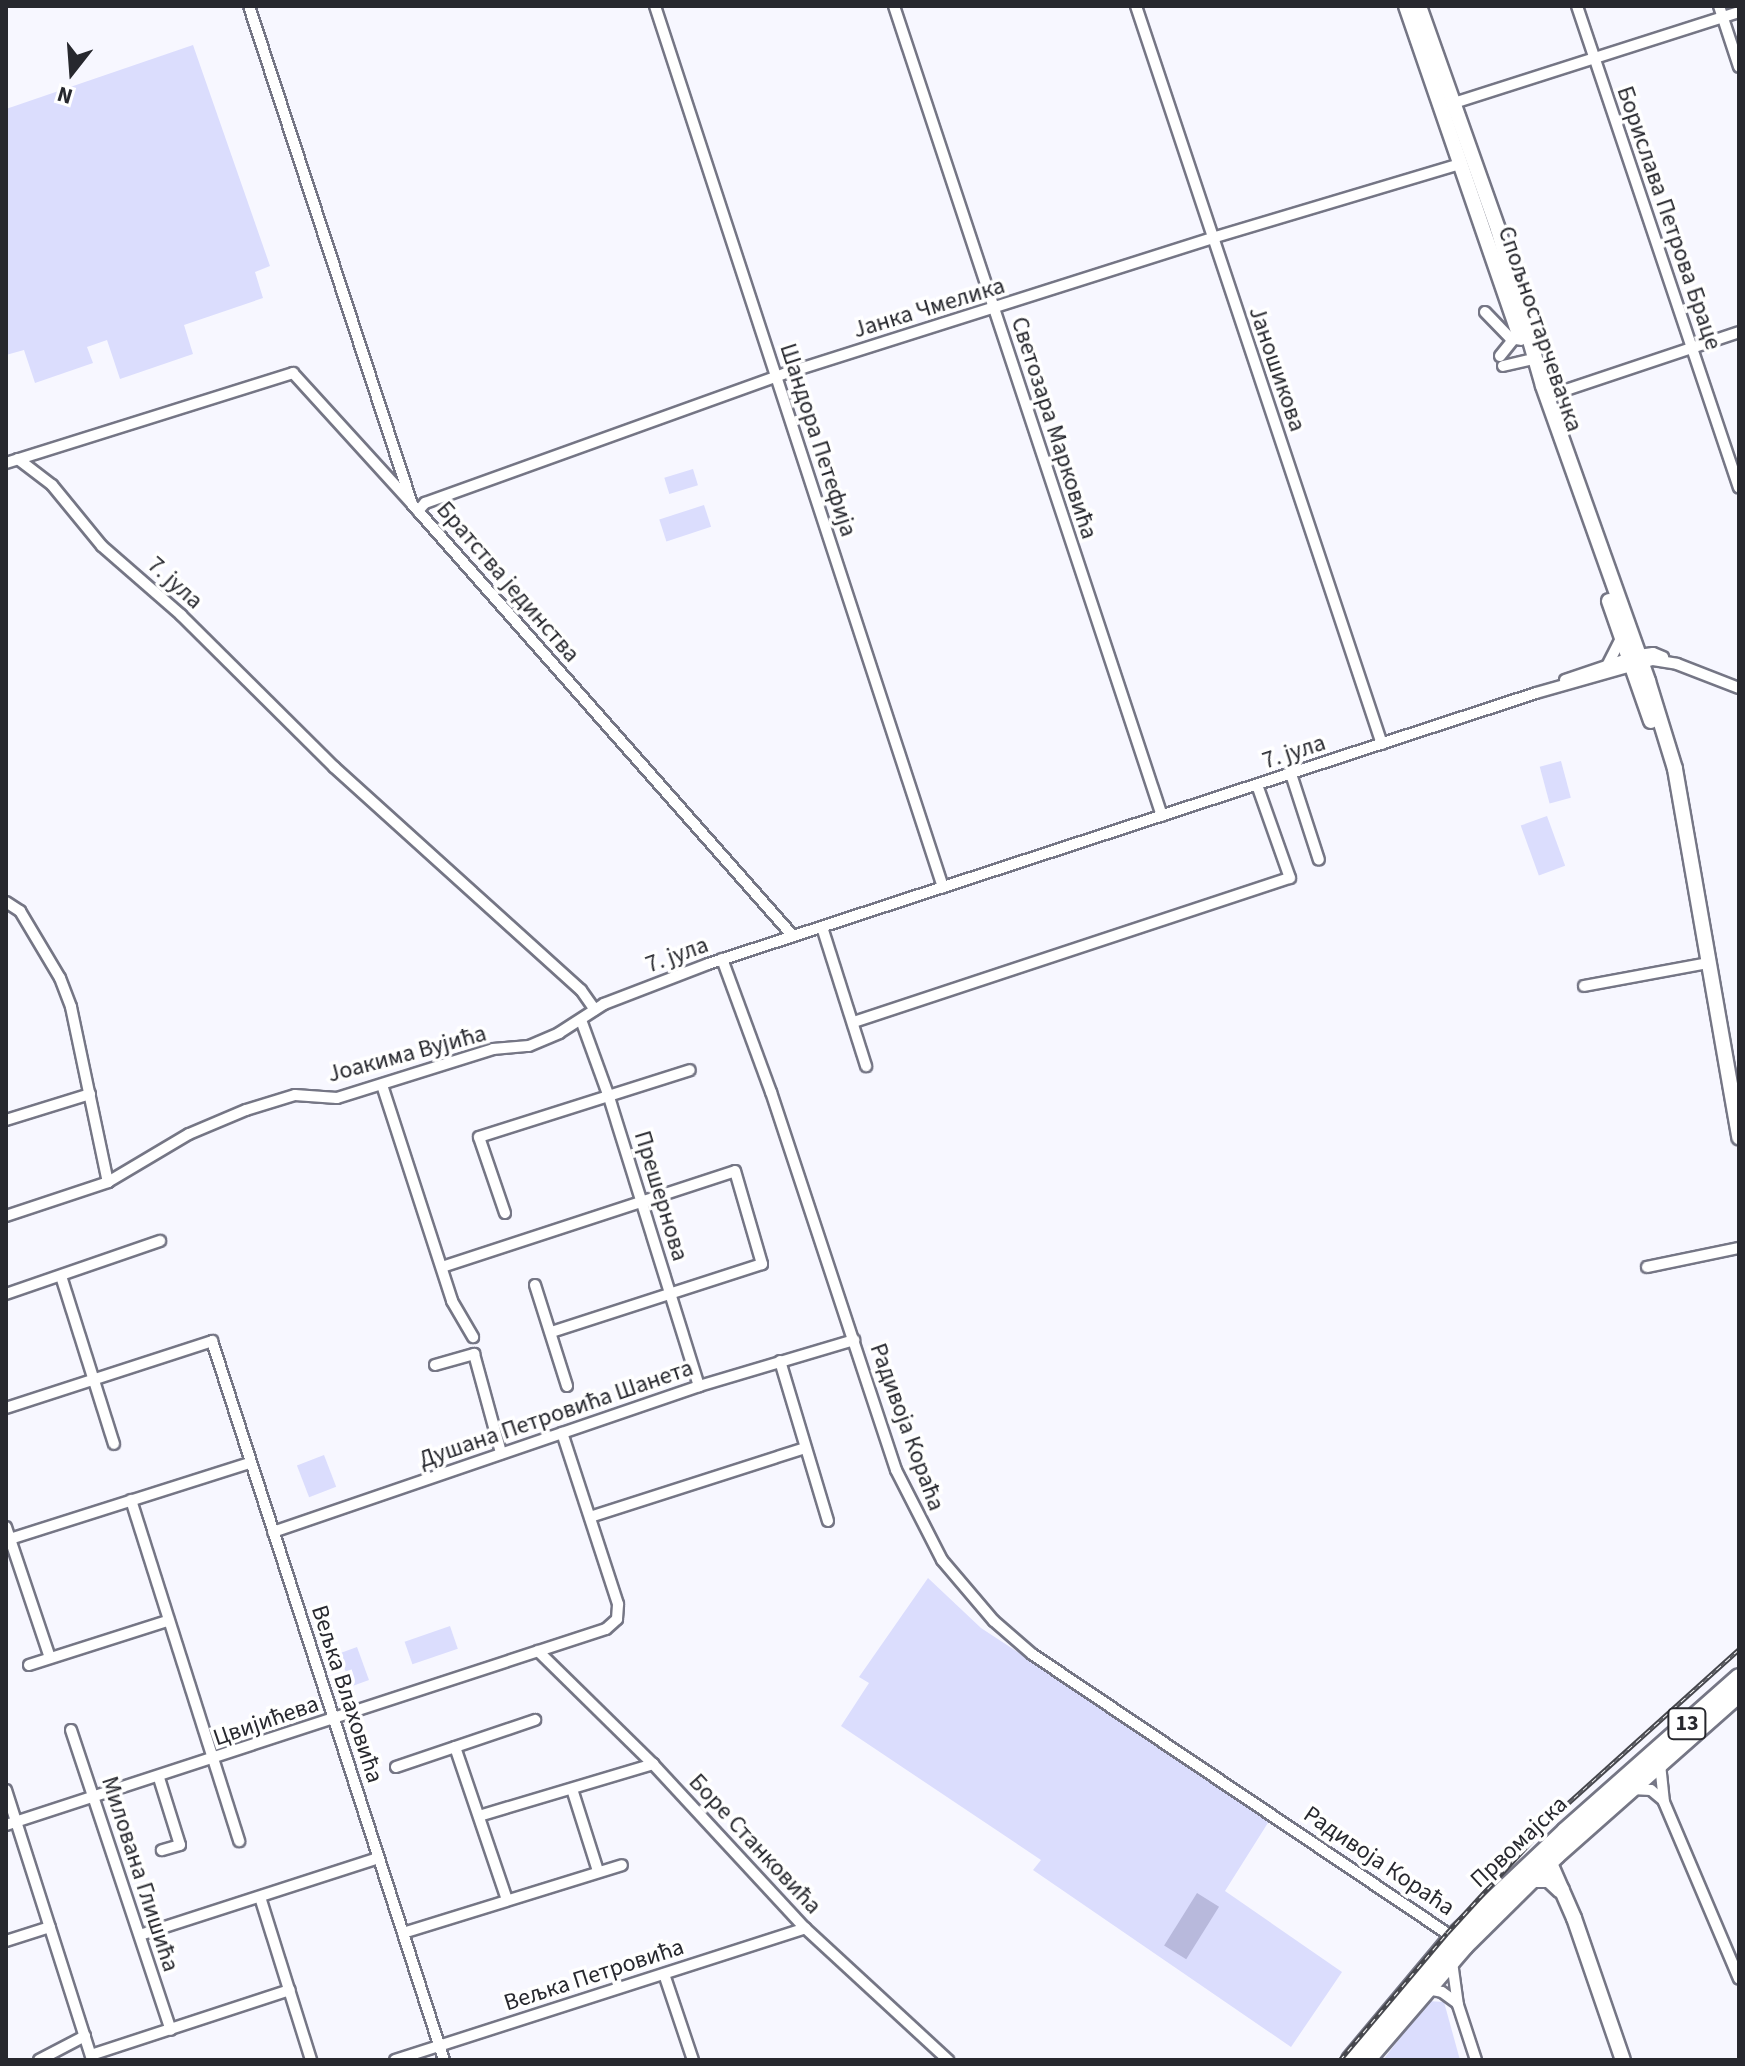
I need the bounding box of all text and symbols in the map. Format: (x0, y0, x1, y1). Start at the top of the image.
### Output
north arrow (32, 32, 112, 112)
text: N (53, 78, 77, 112)
street label: Борислава Петрова Браце (1610, 82, 1728, 354)
street label: Спољностарчевачка (1491, 223, 1589, 435)
street label: Јанка Чмелика (850, 271, 1008, 345)
street label: Јаношикова (1242, 303, 1312, 435)
street label: Светозара Марковића (1004, 313, 1104, 543)
street label: Шандора Петефија (773, 340, 863, 540)
street label: Братства јединства (430, 496, 586, 668)
street label: 7. јула (141, 551, 209, 615)
street label: 7. јула (1259, 728, 1329, 776)
street label: 7. јула (642, 930, 712, 980)
street label: Јоакима Вујића (325, 1019, 489, 1089)
street label: Прешернова (628, 1127, 694, 1265)
street label: Радивоја Кораћа (863, 1339, 951, 1515)
street label: Душана Петровића Шанета (415, 1353, 697, 1475)
street label: Вељка Влаховића (305, 1601, 389, 1787)
street label: Цвијићева (209, 1689, 323, 1753)
road number: 13 (1667, 1706, 1707, 1742)
street label: Боре Станковића (683, 1768, 827, 1920)
street label: Милована Глишића (95, 1773, 185, 1975)
street label: Првомајска (1465, 1790, 1573, 1894)
street label: Радивоја Кораћа (1298, 1800, 1460, 1922)
street label: Вељка Петровића (500, 1932, 688, 2018)

